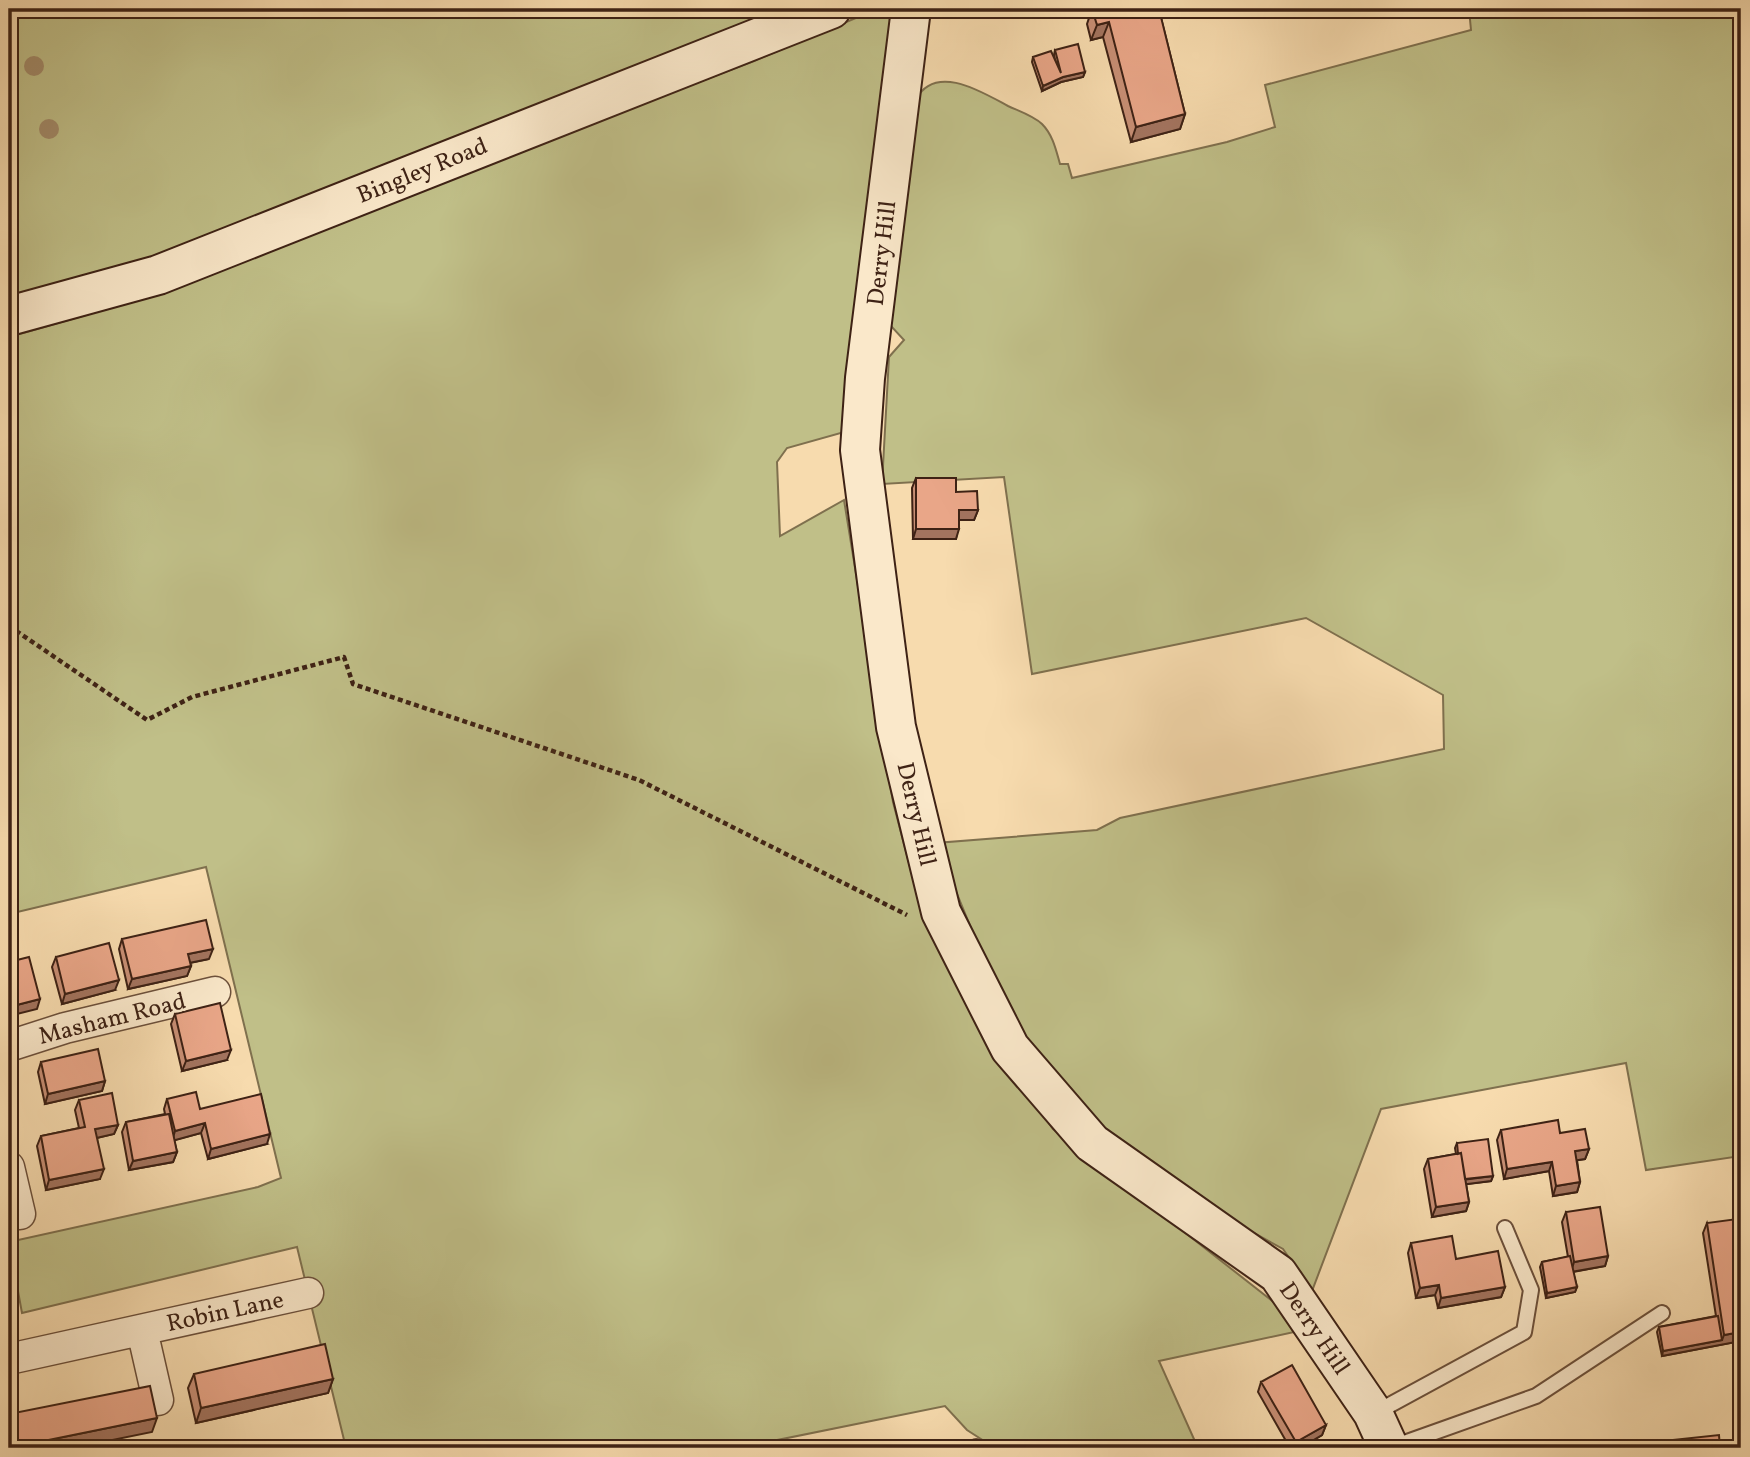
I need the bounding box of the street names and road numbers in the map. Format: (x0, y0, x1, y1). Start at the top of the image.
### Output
street label: Bingley Road (352, 130, 493, 214)
street label: Derry Hill (860, 199, 906, 308)
street label: Derry Hill (887, 759, 944, 870)
street label: Masham Road (35, 985, 190, 1055)
street label: Derry Hill (1270, 1276, 1357, 1382)
street label: Robin Lane (164, 1284, 287, 1342)

